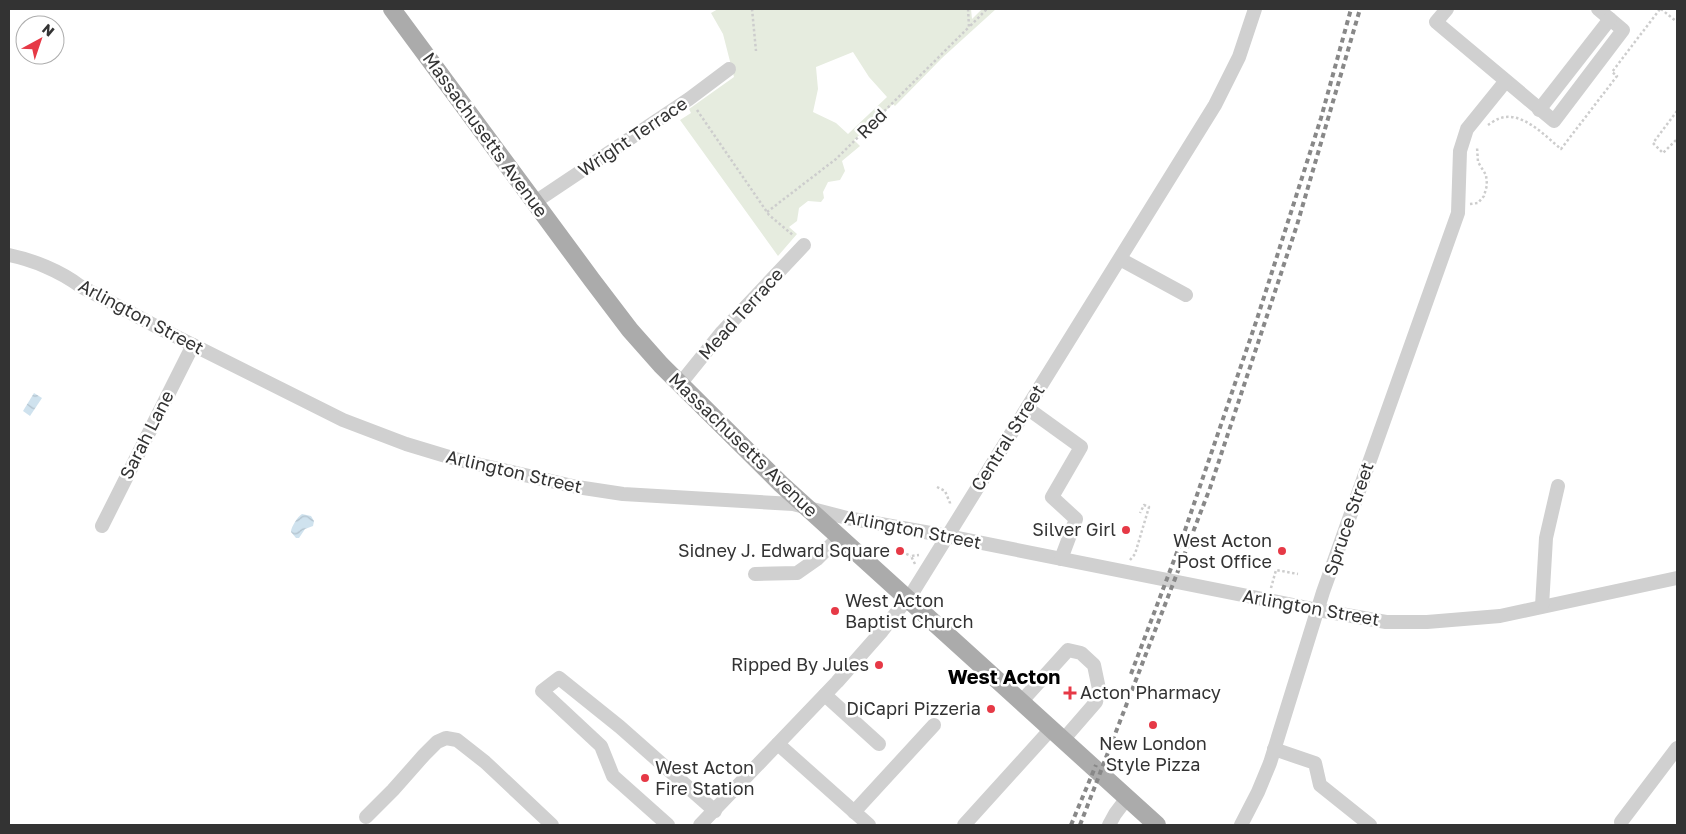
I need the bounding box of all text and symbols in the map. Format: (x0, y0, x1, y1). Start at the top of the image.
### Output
north arrow (15, 15, 65, 65)
text: N (39, 20, 58, 40)
street label: Massachusetts Avenue (419, 48, 553, 221)
street label: Wright Terrace (574, 92, 691, 181)
street label: Red (852, 104, 891, 143)
street label: Mead Terrace (693, 263, 787, 364)
street label: Arlington Street (75, 274, 208, 358)
street label: Massachusetts Avenue (665, 367, 823, 521)
street label: Central Street (966, 380, 1049, 495)
street label: Sarah Lane (114, 387, 178, 482)
street label: Arlington Street (444, 445, 584, 497)
street label: Spruce Street (1318, 459, 1378, 578)
street label: Arlington Street (843, 505, 983, 553)
place label: Silver Girl (1032, 518, 1116, 540)
marker: Silver Girl (1120, 524, 1132, 536)
place label: West Acton Post Office (1173, 529, 1272, 572)
place label: Sidney J. Edward Square (678, 539, 890, 561)
marker: Sidney J. Edward Square (894, 545, 906, 557)
marker: West Acton Post Office (1276, 545, 1288, 557)
street label: Arlington Street (1241, 584, 1381, 630)
place label: West Acton Baptist Church (845, 589, 973, 632)
marker: West Acton Baptist Church (829, 605, 841, 617)
place label: Ripped By Jules (731, 653, 869, 675)
marker: Ripped By Jules (873, 659, 885, 671)
district label: West Acton (948, 664, 1060, 688)
place label: Acton Pharmacy (1080, 681, 1221, 703)
marker: Acton Pharmacy (1064, 687, 1076, 699)
place label: DiCapri Pizzeria (846, 697, 981, 719)
marker: DiCapri Pizzeria (985, 703, 997, 715)
marker: New London Style Pizza (1147, 719, 1159, 731)
place label: New London Style Pizza (1099, 732, 1207, 775)
place label: West Acton Fire Station (655, 756, 755, 799)
marker: West Acton Fire Station (639, 772, 651, 784)

